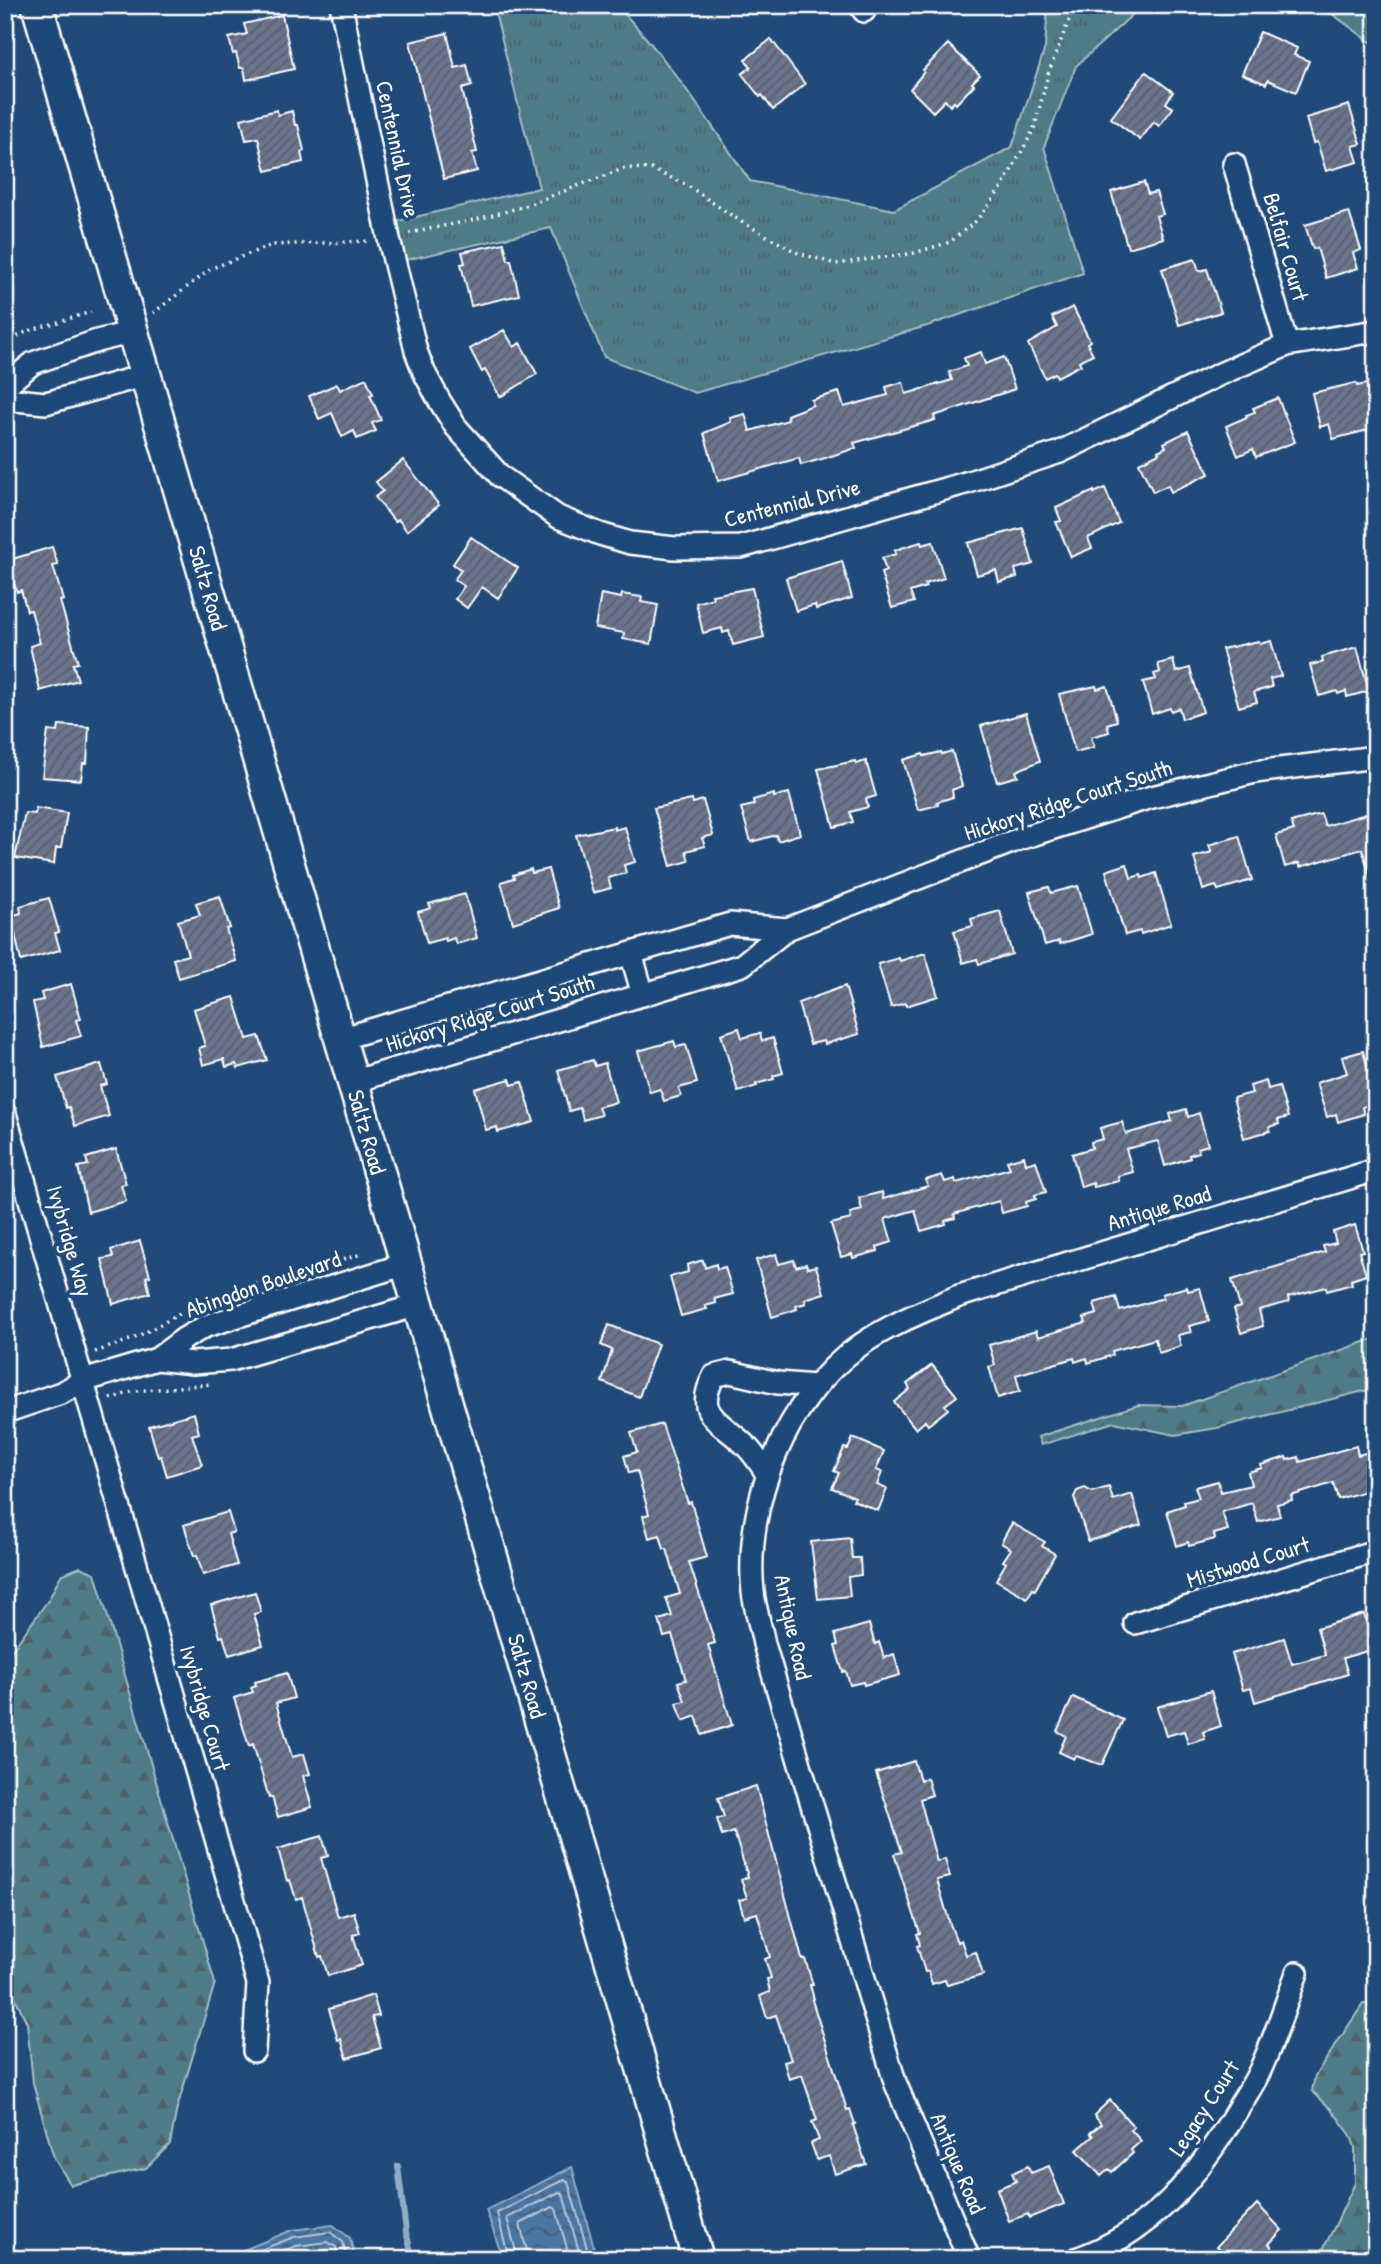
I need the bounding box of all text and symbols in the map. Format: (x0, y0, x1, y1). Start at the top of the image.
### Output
street label: Centennial Drive (369, 78, 428, 220)
street label: Belfair Court (1256, 189, 1317, 306)
street label: Centennial Drive (721, 471, 863, 534)
street label: Saltz Road (182, 542, 235, 634)
street label: Hickory Ridge Court South (960, 751, 1176, 848)
street label: Hickory Ridge Court South (382, 966, 598, 1059)
street label: Saltz Road (341, 1086, 394, 1178)
street label: Antique Road (1103, 1177, 1214, 1238)
street label: Ivybridge Way (40, 1182, 101, 1300)
street label: Abingdon Boulevard (181, 1243, 344, 1325)
street label: Mistwood Court (1183, 1528, 1314, 1595)
street label: Antique Road (767, 1571, 820, 1682)
street label: Saltz Road (501, 1630, 554, 1722)
street label: Ivybridge Court (173, 1641, 238, 1775)
street label: Legacy Court (1161, 2053, 1247, 2162)
street label: Antique Road (923, 2108, 994, 2218)

